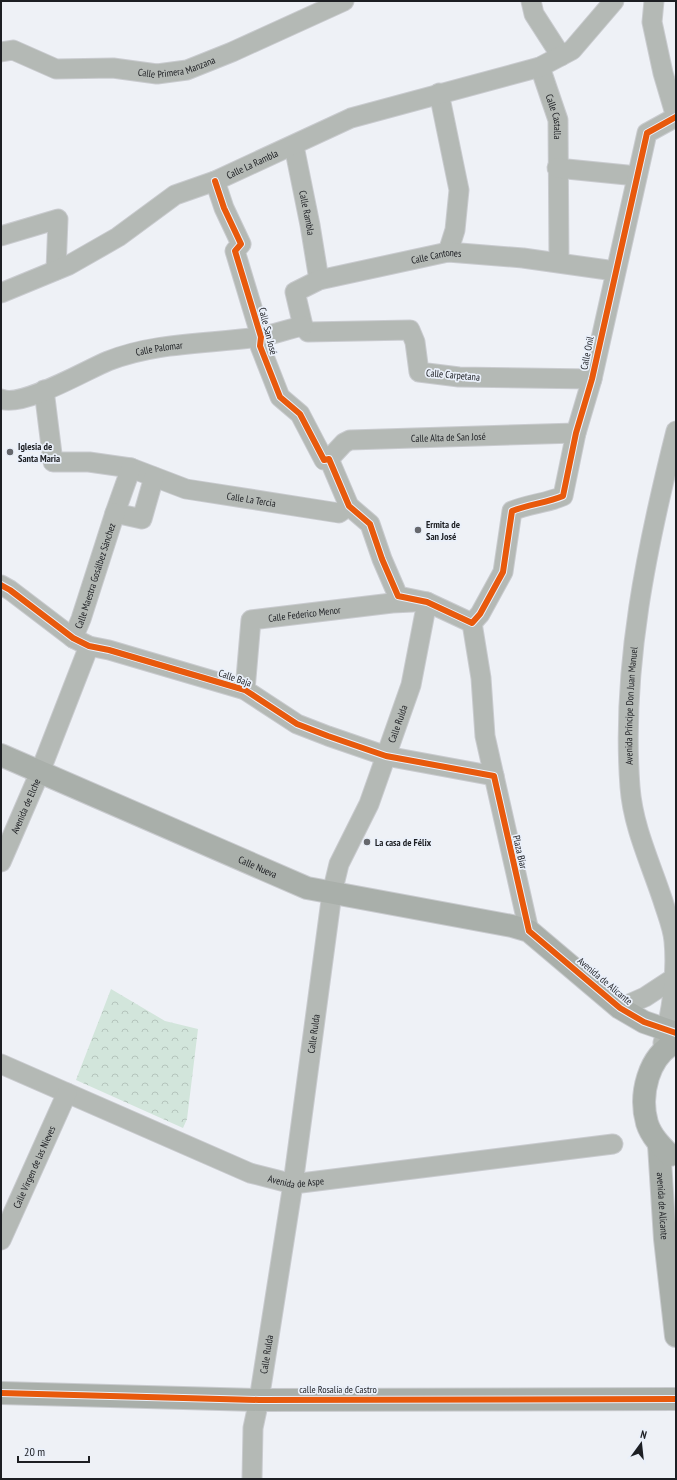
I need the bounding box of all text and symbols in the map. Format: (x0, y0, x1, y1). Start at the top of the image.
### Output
street label: Calle Primera Manzana (137, 53, 217, 80)
street label: Calle Castalla (543, 92, 565, 139)
street label: Calle La Rambla (224, 146, 280, 181)
street label: Calle Rambla (297, 189, 318, 236)
street label: Calle Cantones (410, 245, 462, 266)
street label: Calle San José (256, 306, 280, 356)
street label: Calle Onil (577, 335, 597, 371)
street label: Calle Palomar (134, 338, 183, 359)
street label: Calle Carpetana (425, 366, 481, 384)
street label: Calle Alta de San José (411, 429, 486, 445)
place label: Iglesia de Santa Maria (18, 440, 60, 465)
marker: Iglesia de Santa Maria (5, 447, 15, 457)
street label: Calle La Tercia (226, 489, 277, 509)
place label: Ermita de San José (426, 518, 460, 543)
street label: Calle Maestra Gosálbez Sánchez (71, 521, 118, 630)
marker: Ermita de San José (413, 525, 423, 535)
street label: Calle Federico Menor (267, 603, 342, 624)
street label: Avenida Príncipe Don Juan Manuel (622, 645, 640, 765)
street label: Calle Baja (217, 666, 253, 690)
street label: Calle Rulda (385, 703, 410, 744)
street label: Avenida de Elche (8, 776, 43, 836)
street label: Plaza Biar (510, 834, 530, 870)
place label: La casa de Félix (375, 836, 432, 849)
marker: La casa de Félix (362, 837, 372, 847)
street label: Calle Nueva (236, 852, 279, 881)
street label: Avenida de Alicante (575, 954, 635, 1008)
street label: Calle Rulda (304, 1013, 322, 1054)
street label: Calle Virgen de las Nieves (10, 1123, 58, 1210)
street label: Avenida de Aspe (267, 1171, 325, 1191)
street label: avenida de Alicante (654, 1172, 672, 1240)
street label: Calle Rulda (257, 1334, 276, 1375)
street label: calle Rosalía de Castro (299, 1383, 377, 1396)
north arrow (621, 1424, 661, 1464)
text: N (639, 1427, 648, 1442)
scale bar (18, 1438, 89, 1464)
text: 20 m (24, 1444, 45, 1459)

